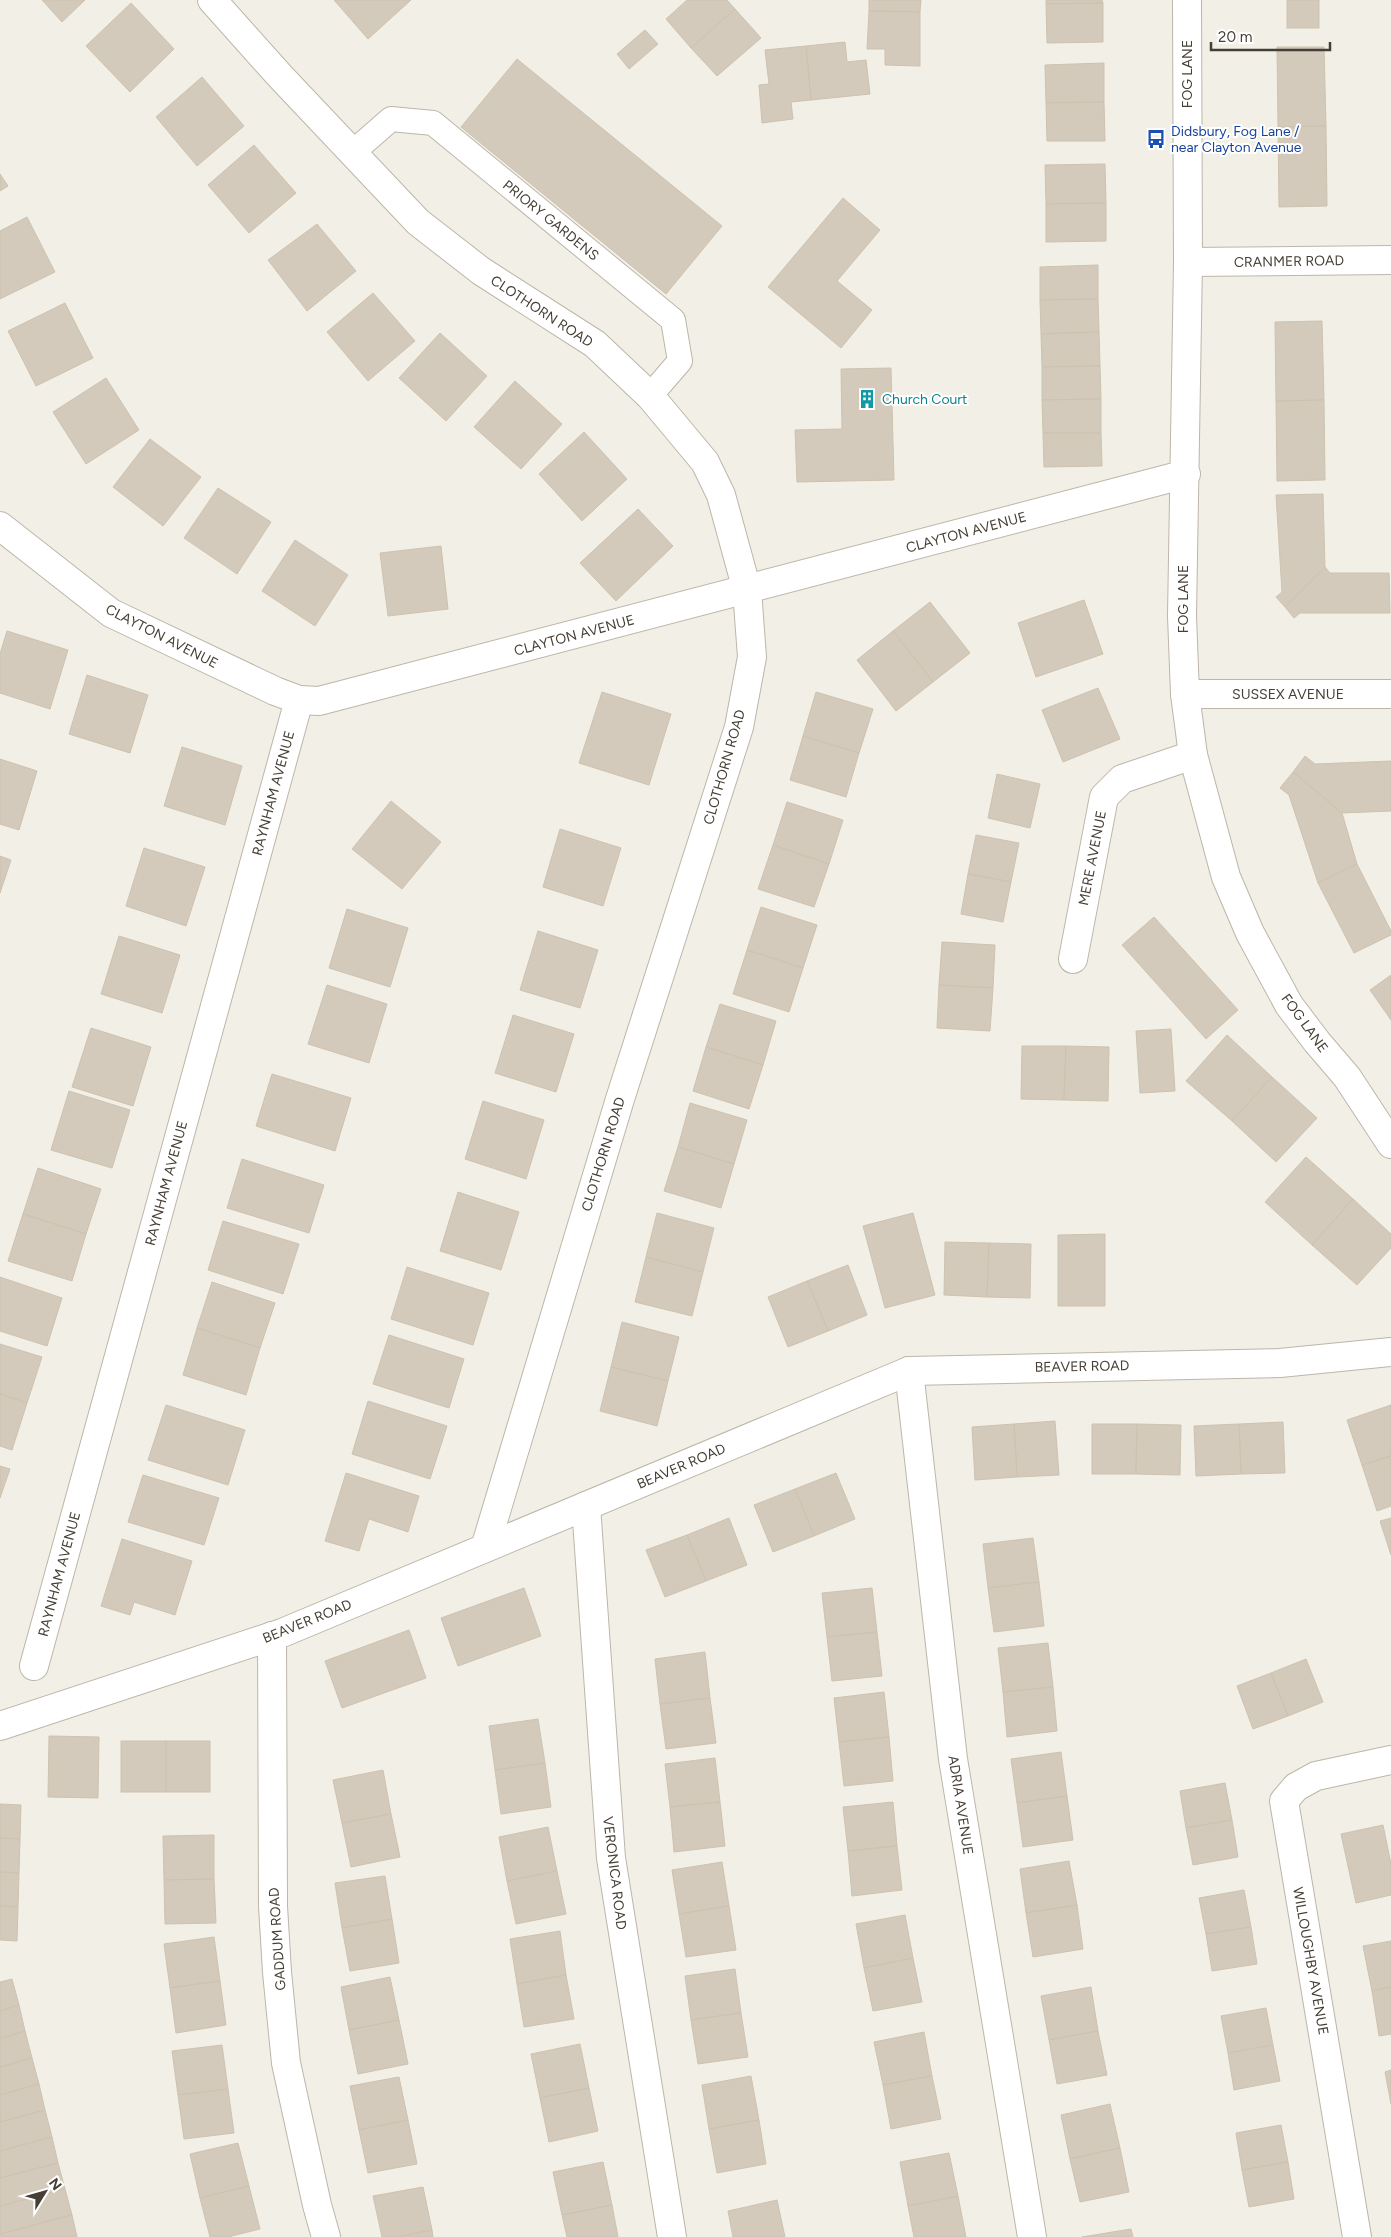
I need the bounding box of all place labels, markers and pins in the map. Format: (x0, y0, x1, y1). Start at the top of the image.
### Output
place label: Didsbury, Fog Lane / near Clayton Avenue (1171, 123, 1302, 156)
bus stop icon: Didsbury, Fog Lane / near Clayton Avenue (1145, 128, 1167, 150)
building icon: Church Court (856, 388, 878, 410)
place label: Church Court (882, 391, 967, 408)

